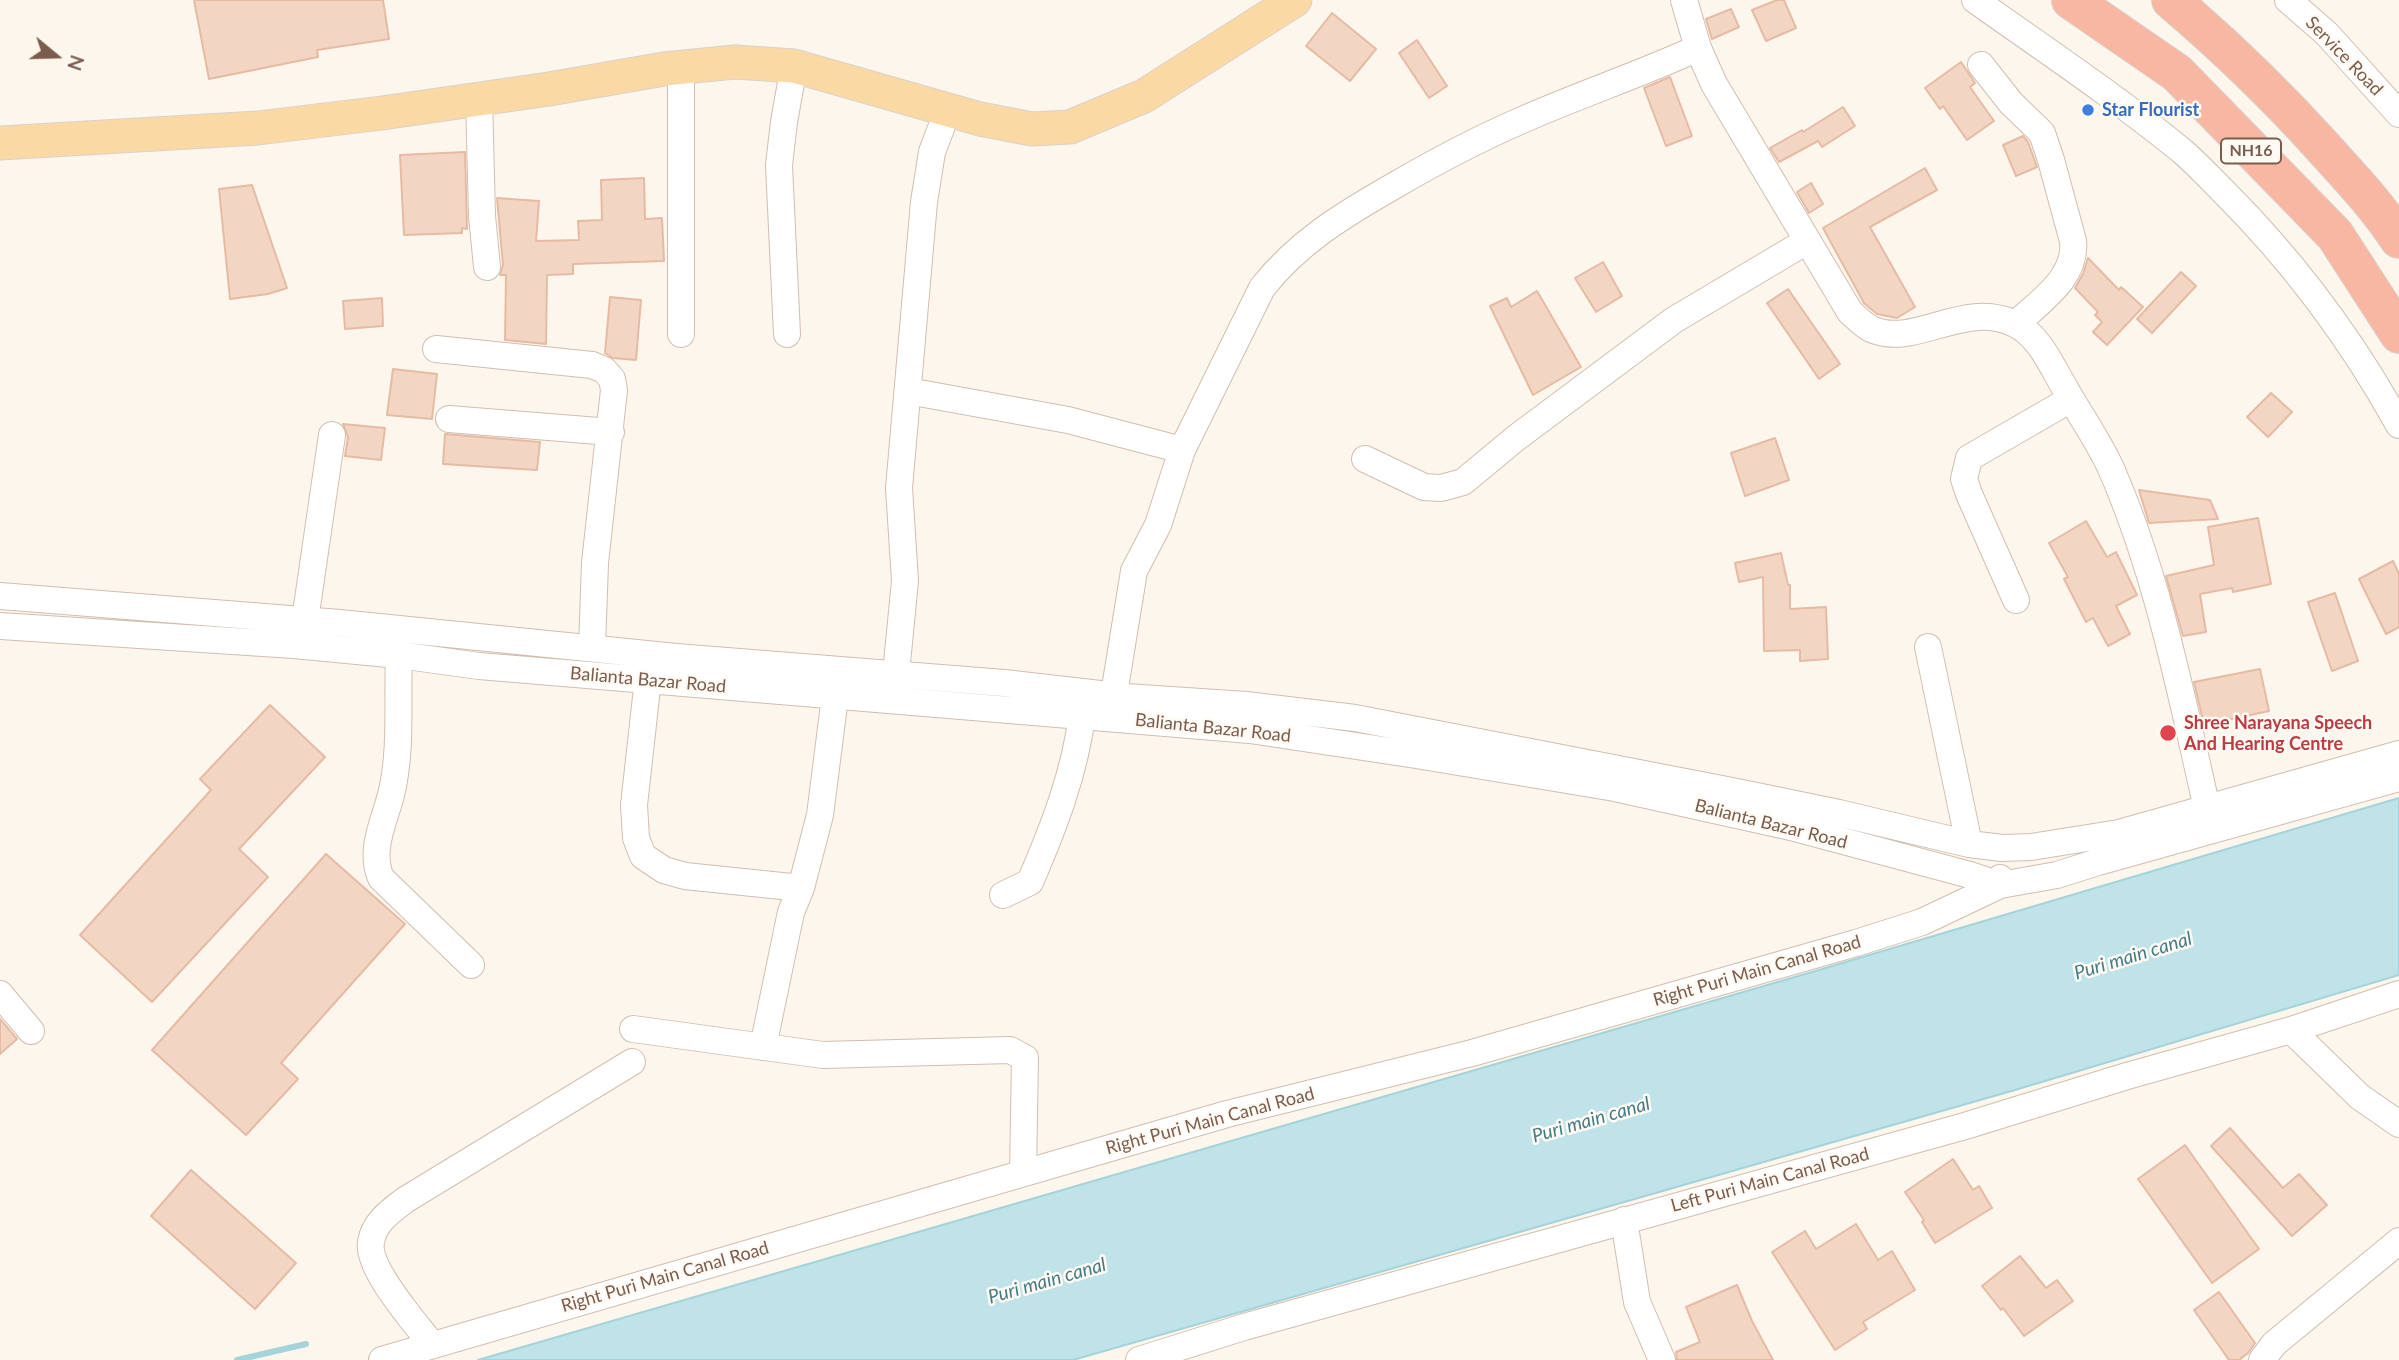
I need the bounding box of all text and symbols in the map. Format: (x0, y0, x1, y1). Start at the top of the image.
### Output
street label: Service Road (2301, 12, 2387, 100)
north arrow (21, 21, 91, 91)
text: N (63, 52, 90, 74)
place label: Star Flourist (2102, 99, 2199, 121)
marker: Star Flourist (2080, 102, 2096, 118)
road number: NH16 (2221, 139, 2281, 164)
street label: Balianta Bazar Road (569, 662, 727, 698)
street label: Balianta Bazar Road (1134, 709, 1292, 747)
place label: Shree Narayana Speech And Hearing Centre (2184, 712, 2372, 754)
marker: Shree Narayana Speech And Hearing Centre (2158, 723, 2178, 743)
street label: Balianta Bazar Road (1692, 795, 1850, 853)
water label: Puri main canal (2071, 927, 2195, 985)
street label: Right Puri Main Canal Road (1651, 931, 1863, 1011)
street label: Right Puri Main Canal Road (1103, 1083, 1317, 1159)
water label: Puri main canal (1529, 1092, 1653, 1148)
street label: Left Puri Main Canal Road (1669, 1143, 1871, 1217)
street label: Right Puri Main Canal Road (559, 1237, 771, 1317)
water label: Puri main canal (985, 1253, 1109, 1309)

